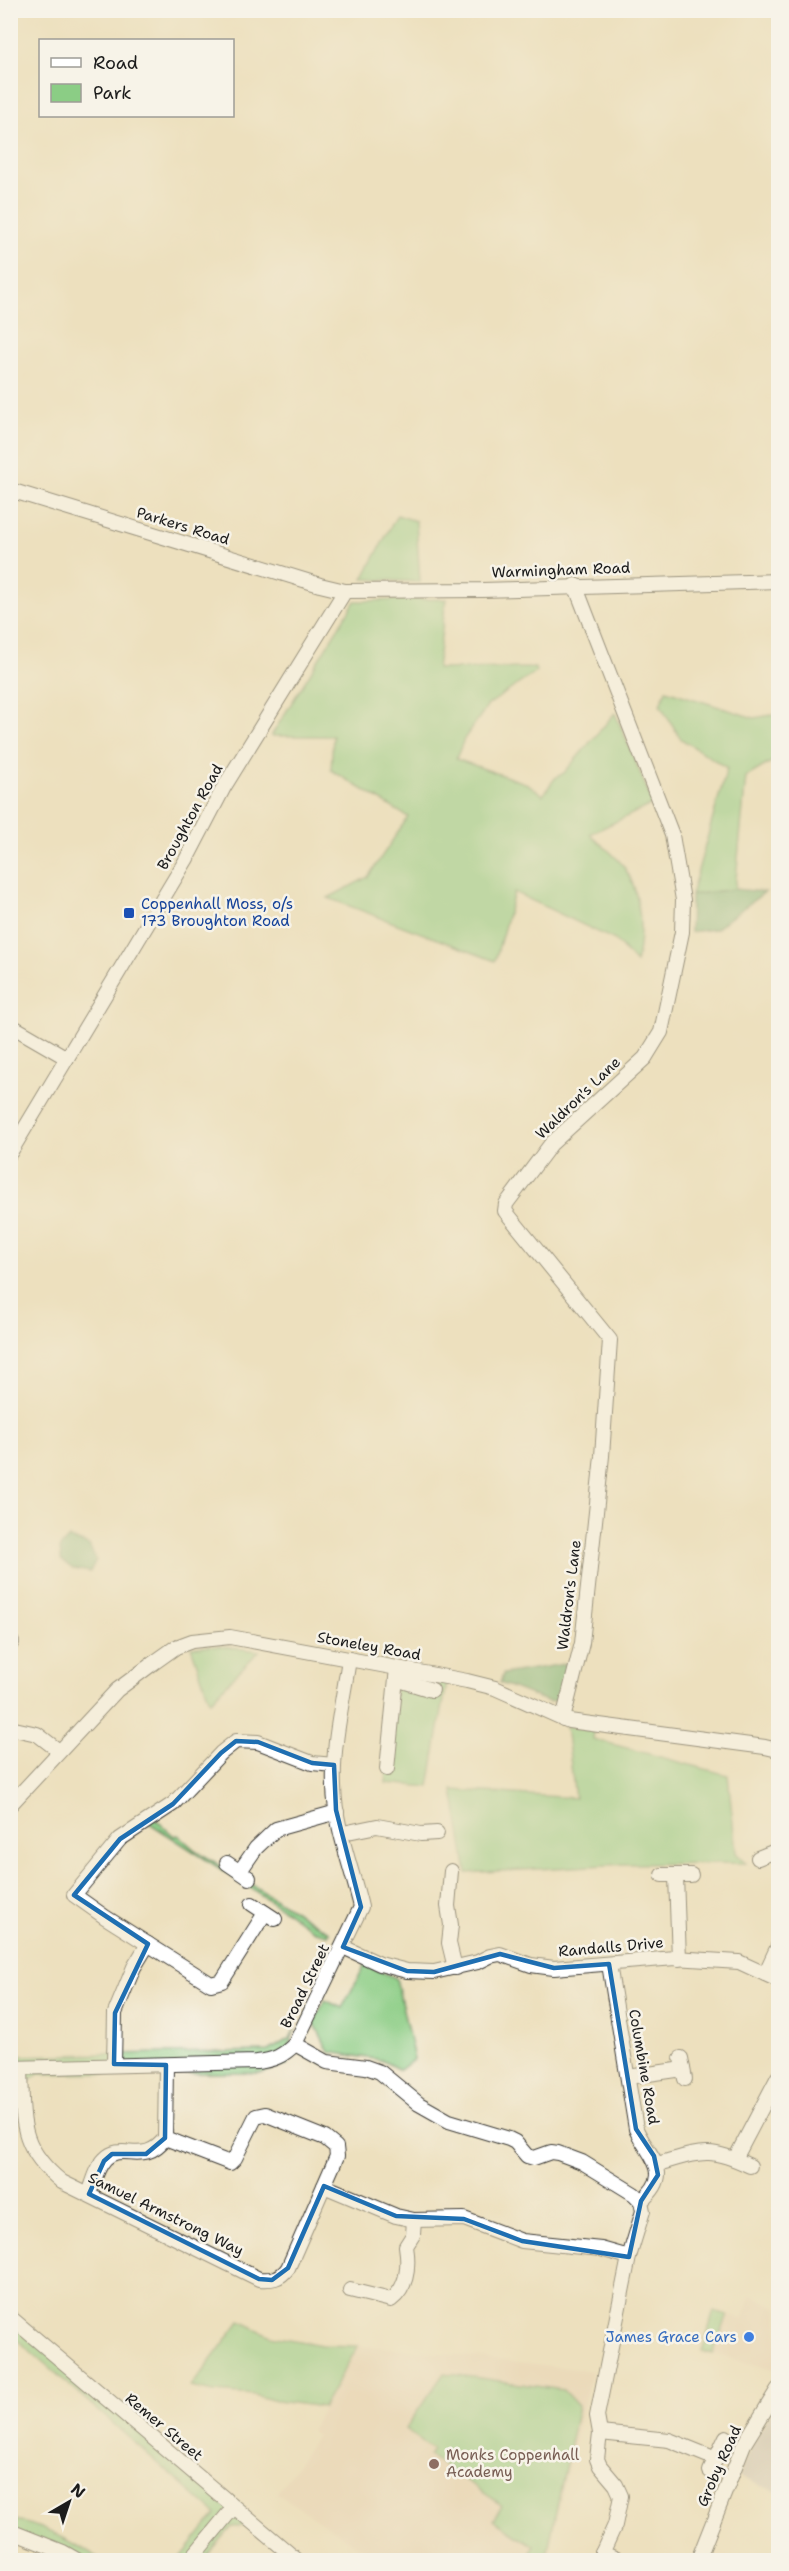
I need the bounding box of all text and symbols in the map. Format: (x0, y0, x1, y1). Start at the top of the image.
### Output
legend (39, 39, 234, 117)
text: Road (93, 51, 138, 75)
text: Park (93, 81, 132, 105)
street label: Parkers Road (134, 502, 233, 550)
street label: Warmingham Road (491, 558, 631, 582)
street label: Broughton Road (153, 760, 228, 874)
place label: Coppenhall Moss, o/s 173 Broughton Road (141, 894, 293, 931)
marker: Coppenhall Moss, o/s 173 Broughton Road (122, 906, 136, 920)
street label: Waldron's Lane (531, 1052, 625, 1144)
street label: Waldron's Lane (552, 1539, 586, 1651)
street label: Stoneley Road (316, 1627, 423, 1665)
street label: Randalls Drive (558, 1932, 664, 1962)
street label: Broad Street (276, 1940, 334, 2032)
street label: Columbine Road (624, 2008, 664, 2127)
street label: Samuel Armstrong Way (85, 2168, 247, 2260)
place label: James Grace Cars (606, 2327, 737, 2347)
marker: James Grace Cars (742, 2330, 756, 2344)
street label: Remer Street (121, 2389, 207, 2465)
street label: Groby Road (692, 2422, 746, 2510)
place label: Monks Coppenhall Academy (446, 2445, 580, 2482)
marker: Monks Coppenhall Academy (427, 2457, 441, 2471)
north arrow (39, 2472, 99, 2532)
text: N (67, 2479, 90, 2503)

